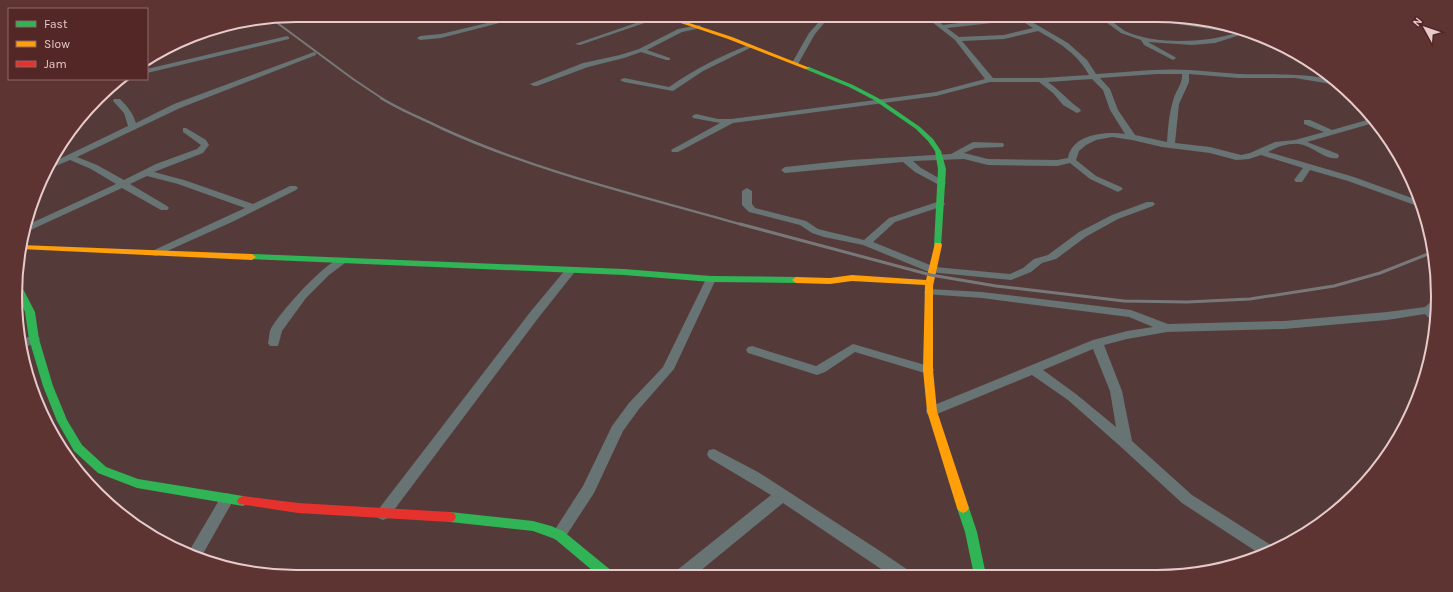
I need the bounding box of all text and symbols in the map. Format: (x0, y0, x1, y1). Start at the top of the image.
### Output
legend (8, 8, 148, 80)
north arrow (1405, 8, 1445, 48)
text: N (1410, 15, 1425, 29)
text: Fast (44, 17, 68, 31)
text: Slow (44, 37, 70, 51)
text: Jam (44, 57, 67, 71)

